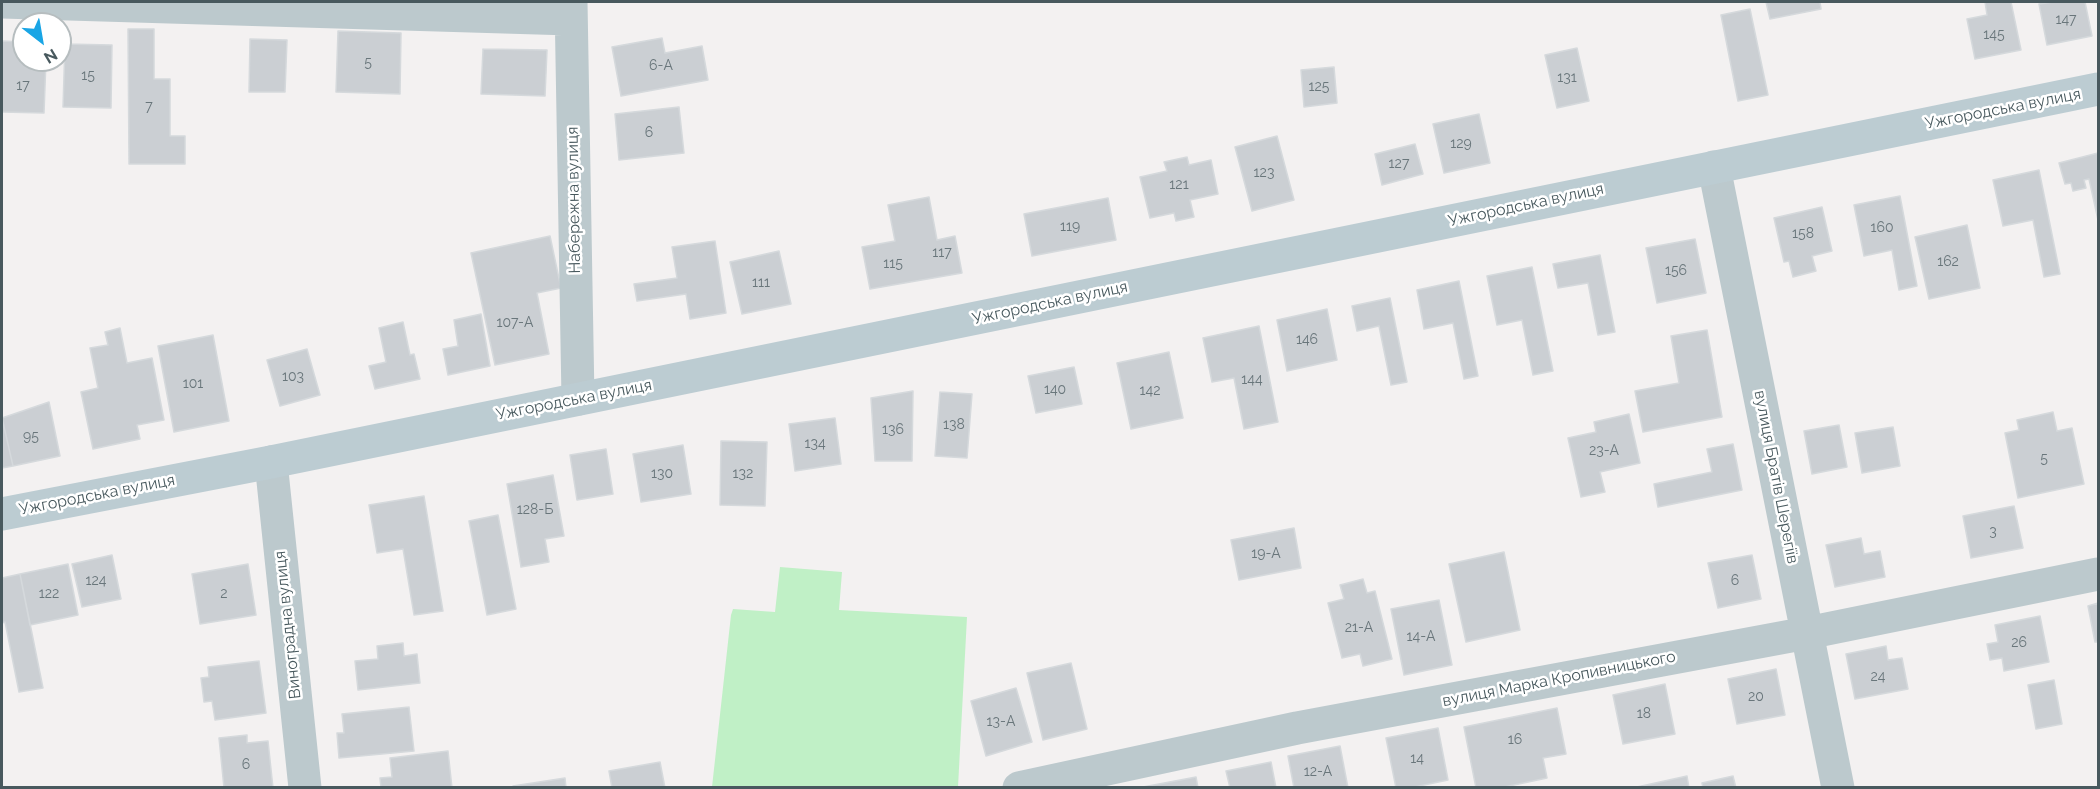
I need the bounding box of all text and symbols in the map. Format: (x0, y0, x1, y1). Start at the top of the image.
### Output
north arrow (12, 12, 72, 72)
house number: 147 (2055, 12, 2077, 28)
house number: 145 (1983, 27, 2005, 43)
text: N (40, 45, 61, 67)
house number: 5 (364, 55, 372, 71)
house number: 6-А (649, 58, 673, 74)
house number: 15 (81, 68, 95, 84)
house number: 131 (1557, 70, 1577, 86)
house number: 17 (16, 78, 30, 94)
house number: 125 (1309, 79, 1329, 95)
street label: Ужгородська вулиця (1924, 84, 2082, 134)
house number: 7 (145, 99, 153, 115)
house number: 6 (645, 125, 653, 141)
street label: Набережна вулиця (563, 126, 585, 274)
house number: 129 (1450, 136, 1472, 152)
house number: 127 (1389, 156, 1409, 172)
house number: 123 (1254, 165, 1274, 181)
house number: 121 (1169, 177, 1189, 193)
street label: Ужгородська вулиця (1447, 179, 1605, 231)
house number: 119 (1060, 219, 1080, 235)
house number: 160 (1870, 220, 1894, 236)
house number: 158 (1792, 226, 1814, 242)
house number: 117 (932, 245, 952, 261)
house number: 162 (1937, 254, 1959, 270)
house number: 115 (883, 256, 903, 272)
house number: 156 (1665, 263, 1687, 279)
house number: 111 (752, 275, 770, 291)
street label: Ужгородська вулиця (971, 277, 1129, 329)
house number: 107-А (497, 315, 533, 331)
house number: 146 (1296, 332, 1318, 348)
house number: 103 (282, 369, 304, 385)
house number: 144 (1241, 372, 1263, 388)
street label: Ужгородська вулиця (495, 375, 653, 425)
house number: 101 (183, 376, 203, 392)
house number: 140 (1044, 382, 1066, 398)
house number: 142 (1140, 383, 1160, 399)
street label: вулиця Братів Шерегіїв (1750, 389, 1802, 565)
house number: 138 (943, 417, 965, 433)
house number: 136 (882, 422, 904, 438)
house number: 95 (23, 429, 39, 445)
house number: 134 (804, 436, 826, 452)
house number: 23-А (1589, 443, 1619, 459)
house number: 5 (2040, 451, 2048, 467)
house number: 130 (651, 466, 673, 482)
house number: 132 (733, 466, 753, 482)
street label: Ужгородська вулиця (18, 470, 176, 520)
house number: 128-Б (517, 502, 553, 518)
house number: 3 (1989, 524, 1997, 540)
house number: 19-А (1251, 546, 1281, 562)
street label: Виноградна вулиця (271, 550, 305, 700)
house number: 124 (86, 573, 106, 589)
house number: 6 (1731, 573, 1739, 589)
house number: 122 (39, 586, 59, 602)
house number: 2 (220, 586, 228, 602)
house number: 21-А (1345, 620, 1373, 636)
house number: 14-А (1407, 629, 1435, 645)
house number: 26 (2011, 635, 2027, 651)
street label: вулиця Марка Кропивницького (1441, 647, 1677, 711)
house number: 24 (1871, 669, 1885, 685)
house number: 20 (1748, 689, 1764, 705)
house number: 18 (1637, 706, 1651, 722)
house number: 13-А (987, 714, 1015, 730)
house number: 16 (1508, 732, 1522, 748)
house number: 14 (1410, 751, 1424, 767)
house number: 6 (242, 757, 250, 773)
house number: 12-А (1304, 764, 1332, 780)

